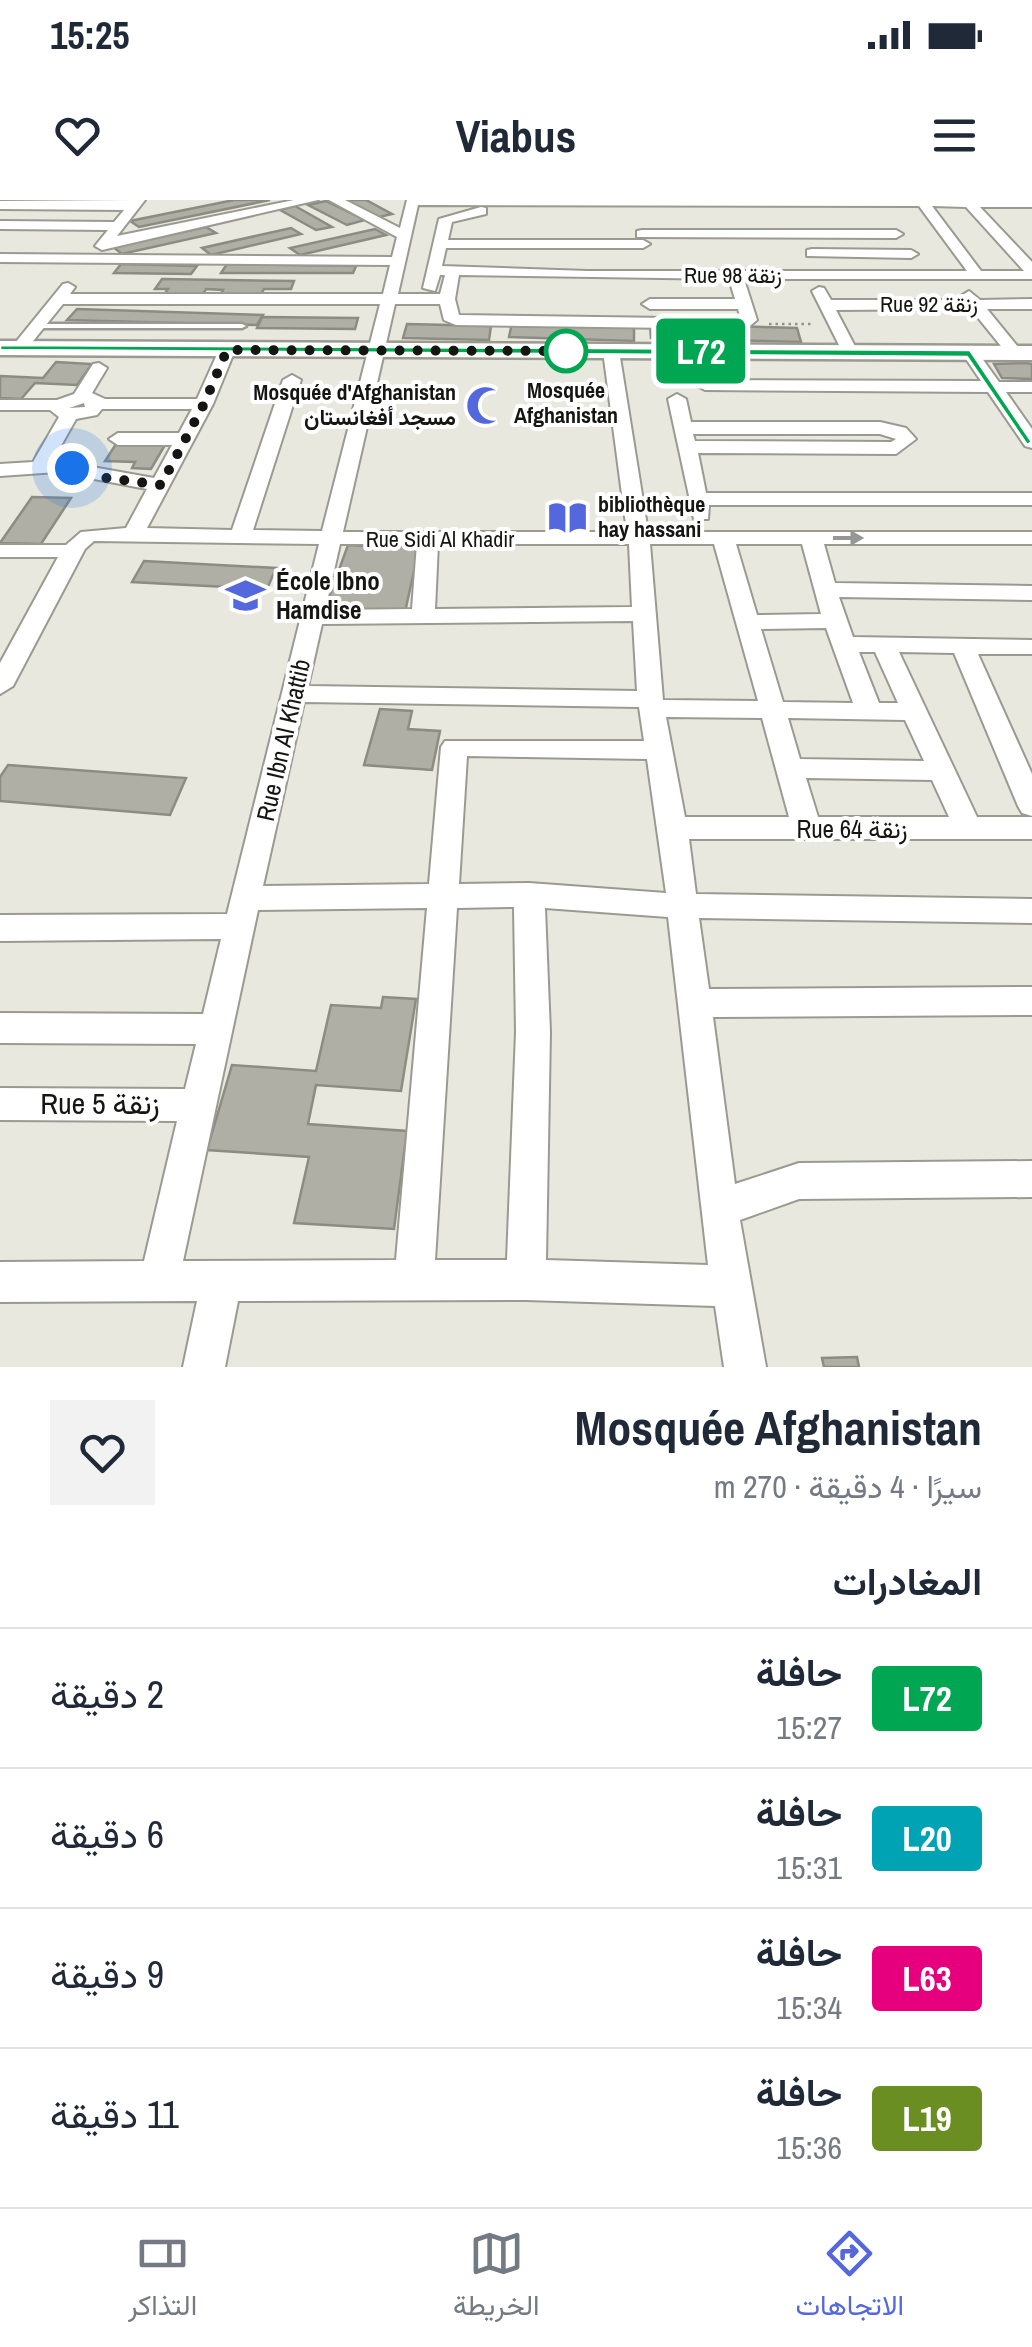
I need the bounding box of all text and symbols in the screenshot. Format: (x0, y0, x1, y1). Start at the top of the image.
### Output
text: 15:25 (50, 10, 130, 61)
text: Viabus (456, 105, 576, 166)
icon: heart (50, 108, 105, 163)
icon: menu (927, 108, 982, 163)
street label: Rue 98 زنقة (684, 260, 782, 290)
street label: Rue 92 زنقة (880, 289, 978, 319)
line badge: L72 (644, 318, 758, 384)
text: L72 (676, 328, 726, 375)
marker: Mosquée Afghanistan (545, 330, 587, 372)
place label: Mosquée Afghanistan (514, 375, 618, 430)
place label: Mosquée d'Afghanistan مسجد أفغانستان (253, 377, 456, 432)
mosque icon: Mosquée d'Afghanistan مسجد أفغانستان (465, 384, 507, 426)
your location (47, 443, 97, 493)
place label: bibliothèque hay hassani (598, 489, 705, 544)
library icon: bibliothèque hay hassani (547, 496, 589, 538)
street label: Rue Sidi Al Khadir (366, 524, 514, 554)
one-way arrow (833, 530, 865, 546)
place label: École Ibno Hamdise (276, 564, 380, 627)
school or university icon: École Ibno Hamdise (225, 574, 267, 616)
street label: Rue Ibn Al Khattib (248, 656, 318, 824)
street label: Rue 64 زنقة (796, 812, 908, 846)
street label: Rue 5 زنقة (40, 1083, 160, 1123)
text: Mosquée Afghanistan (574, 1395, 982, 1460)
button: heart (50, 1400, 155, 1505)
text: سيرًا · 4 دقيقة · 270 m (714, 1465, 982, 1508)
text: المغادرات (833, 1556, 982, 1607)
text: حافلة (756, 1647, 842, 1698)
text: 2 دقيقة (50, 1669, 164, 1720)
text: L72 (902, 1675, 952, 1722)
text: 15:27 (776, 1706, 842, 1749)
text: حافلة (756, 1787, 842, 1838)
text: 6 دقيقة (50, 1809, 164, 1860)
text: L20 (902, 1815, 952, 1862)
text: 15:31 (776, 1846, 842, 1889)
text: حافلة (756, 1927, 842, 1978)
text: 9 دقيقة (50, 1949, 164, 2000)
text: L63 (902, 1955, 952, 2002)
text: 15:34 (776, 1986, 842, 2029)
text: حافلة (756, 2067, 842, 2118)
text: 11 دقيقة (50, 2089, 179, 2140)
text: L19 (902, 2095, 952, 2142)
text: 15:36 (776, 2126, 842, 2169)
tab: التذاكر (128, 2226, 197, 2330)
tab: الخريطة (453, 2226, 540, 2330)
tab: الاتجاهات (795, 2226, 904, 2330)

